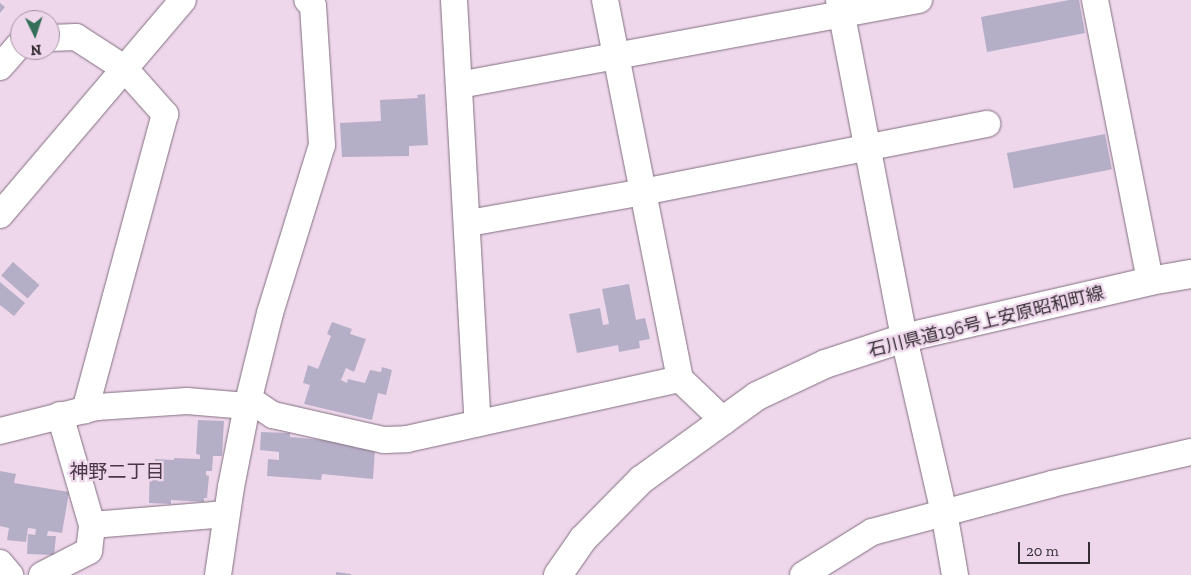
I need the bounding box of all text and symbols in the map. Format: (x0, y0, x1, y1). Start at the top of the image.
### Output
north arrow (10, 10, 60, 60)
text: N (30, 41, 42, 58)
street label: 石川県道196号上安原昭和町線 (866, 282, 1106, 362)
district label: 神野二丁目 (70, 461, 164, 483)
scale bar (1021, 532, 1094, 564)
text: 20 m (1026, 542, 1059, 560)

